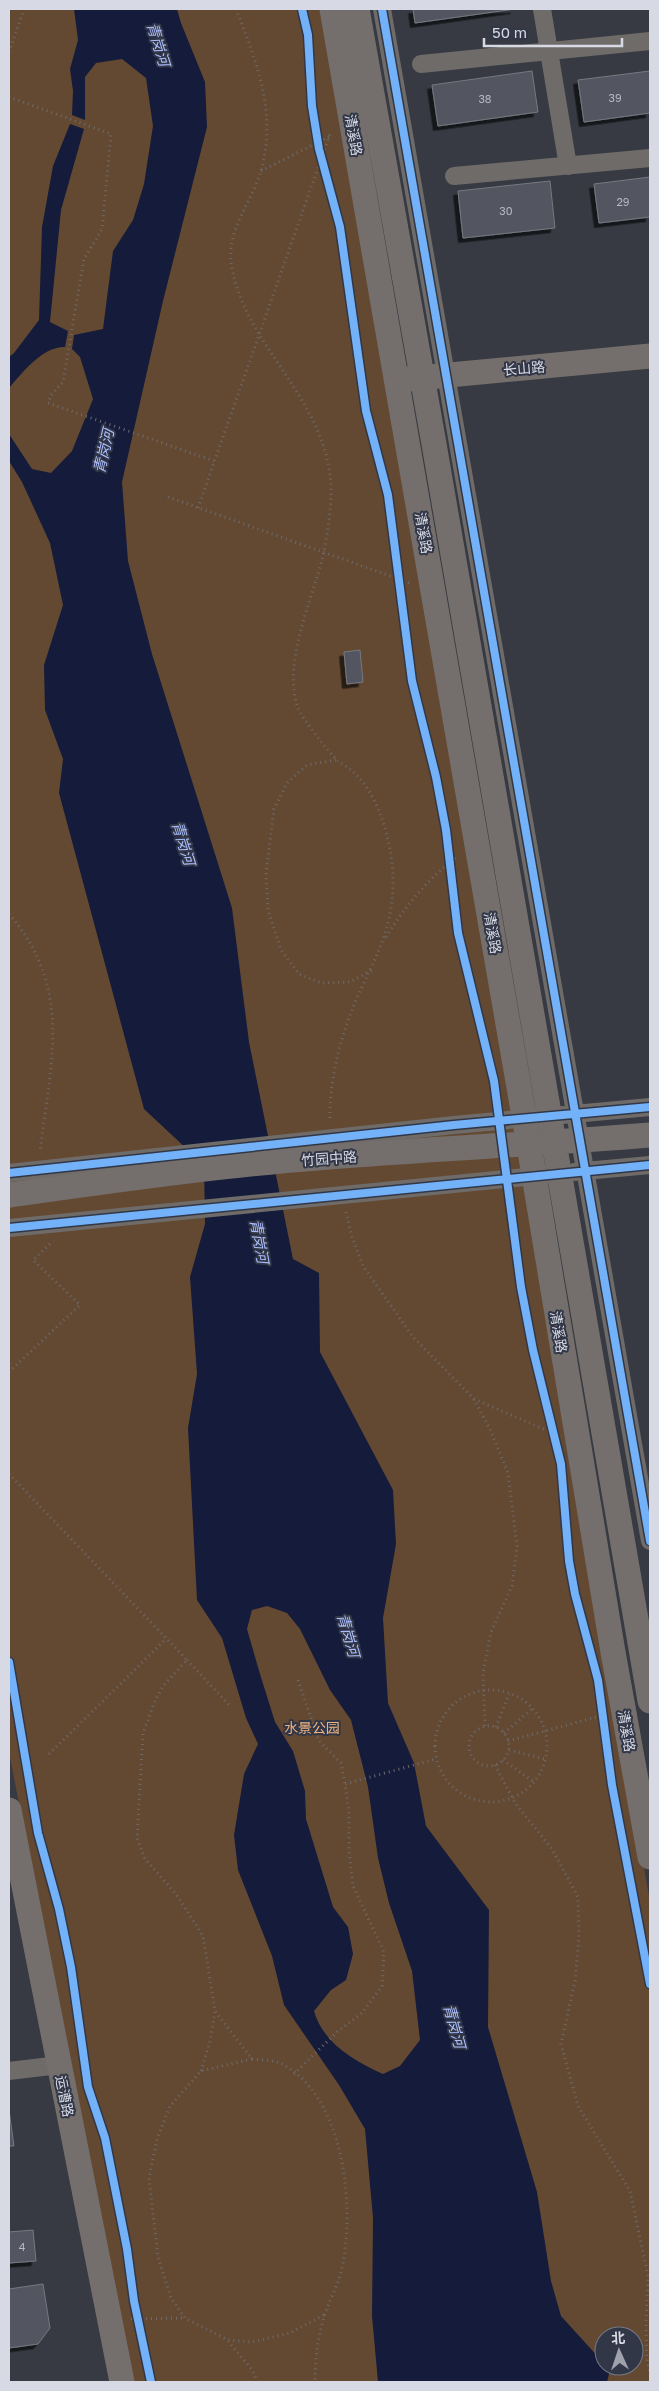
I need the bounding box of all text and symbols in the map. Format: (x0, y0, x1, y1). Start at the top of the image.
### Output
scale bar (484, 15, 622, 47)
water label: 青岗河 (144, 20, 175, 71)
text: 50 m (492, 23, 527, 41)
house number: 39 (608, 91, 622, 104)
house number: 38 (478, 92, 492, 105)
street label: 清溪路 (342, 113, 366, 157)
house number: 29 (616, 195, 630, 208)
house number: 30 (499, 204, 513, 217)
street label: 长山路 (502, 358, 546, 378)
water label: 青岗河 (89, 424, 118, 475)
street label: 清溪路 (412, 511, 436, 555)
water label: 青岗河 (169, 819, 200, 870)
street label: 清溪路 (481, 911, 505, 955)
street label: 竹园中路 (300, 1148, 358, 1168)
water label: 青岗河 (247, 1217, 273, 1268)
street label: 清溪路 (547, 1310, 571, 1354)
water label: 青岗河 (334, 1611, 365, 1662)
street label: 清溪路 (615, 1709, 639, 1753)
park label: 水景公园 (284, 1719, 340, 1736)
water label: 青岗河 (440, 2002, 470, 2053)
street label: 运漕路 (53, 2074, 77, 2118)
house number: 4 (19, 2240, 26, 2253)
north arrow (594, 2326, 644, 2376)
text: 北 (611, 2329, 626, 2346)

